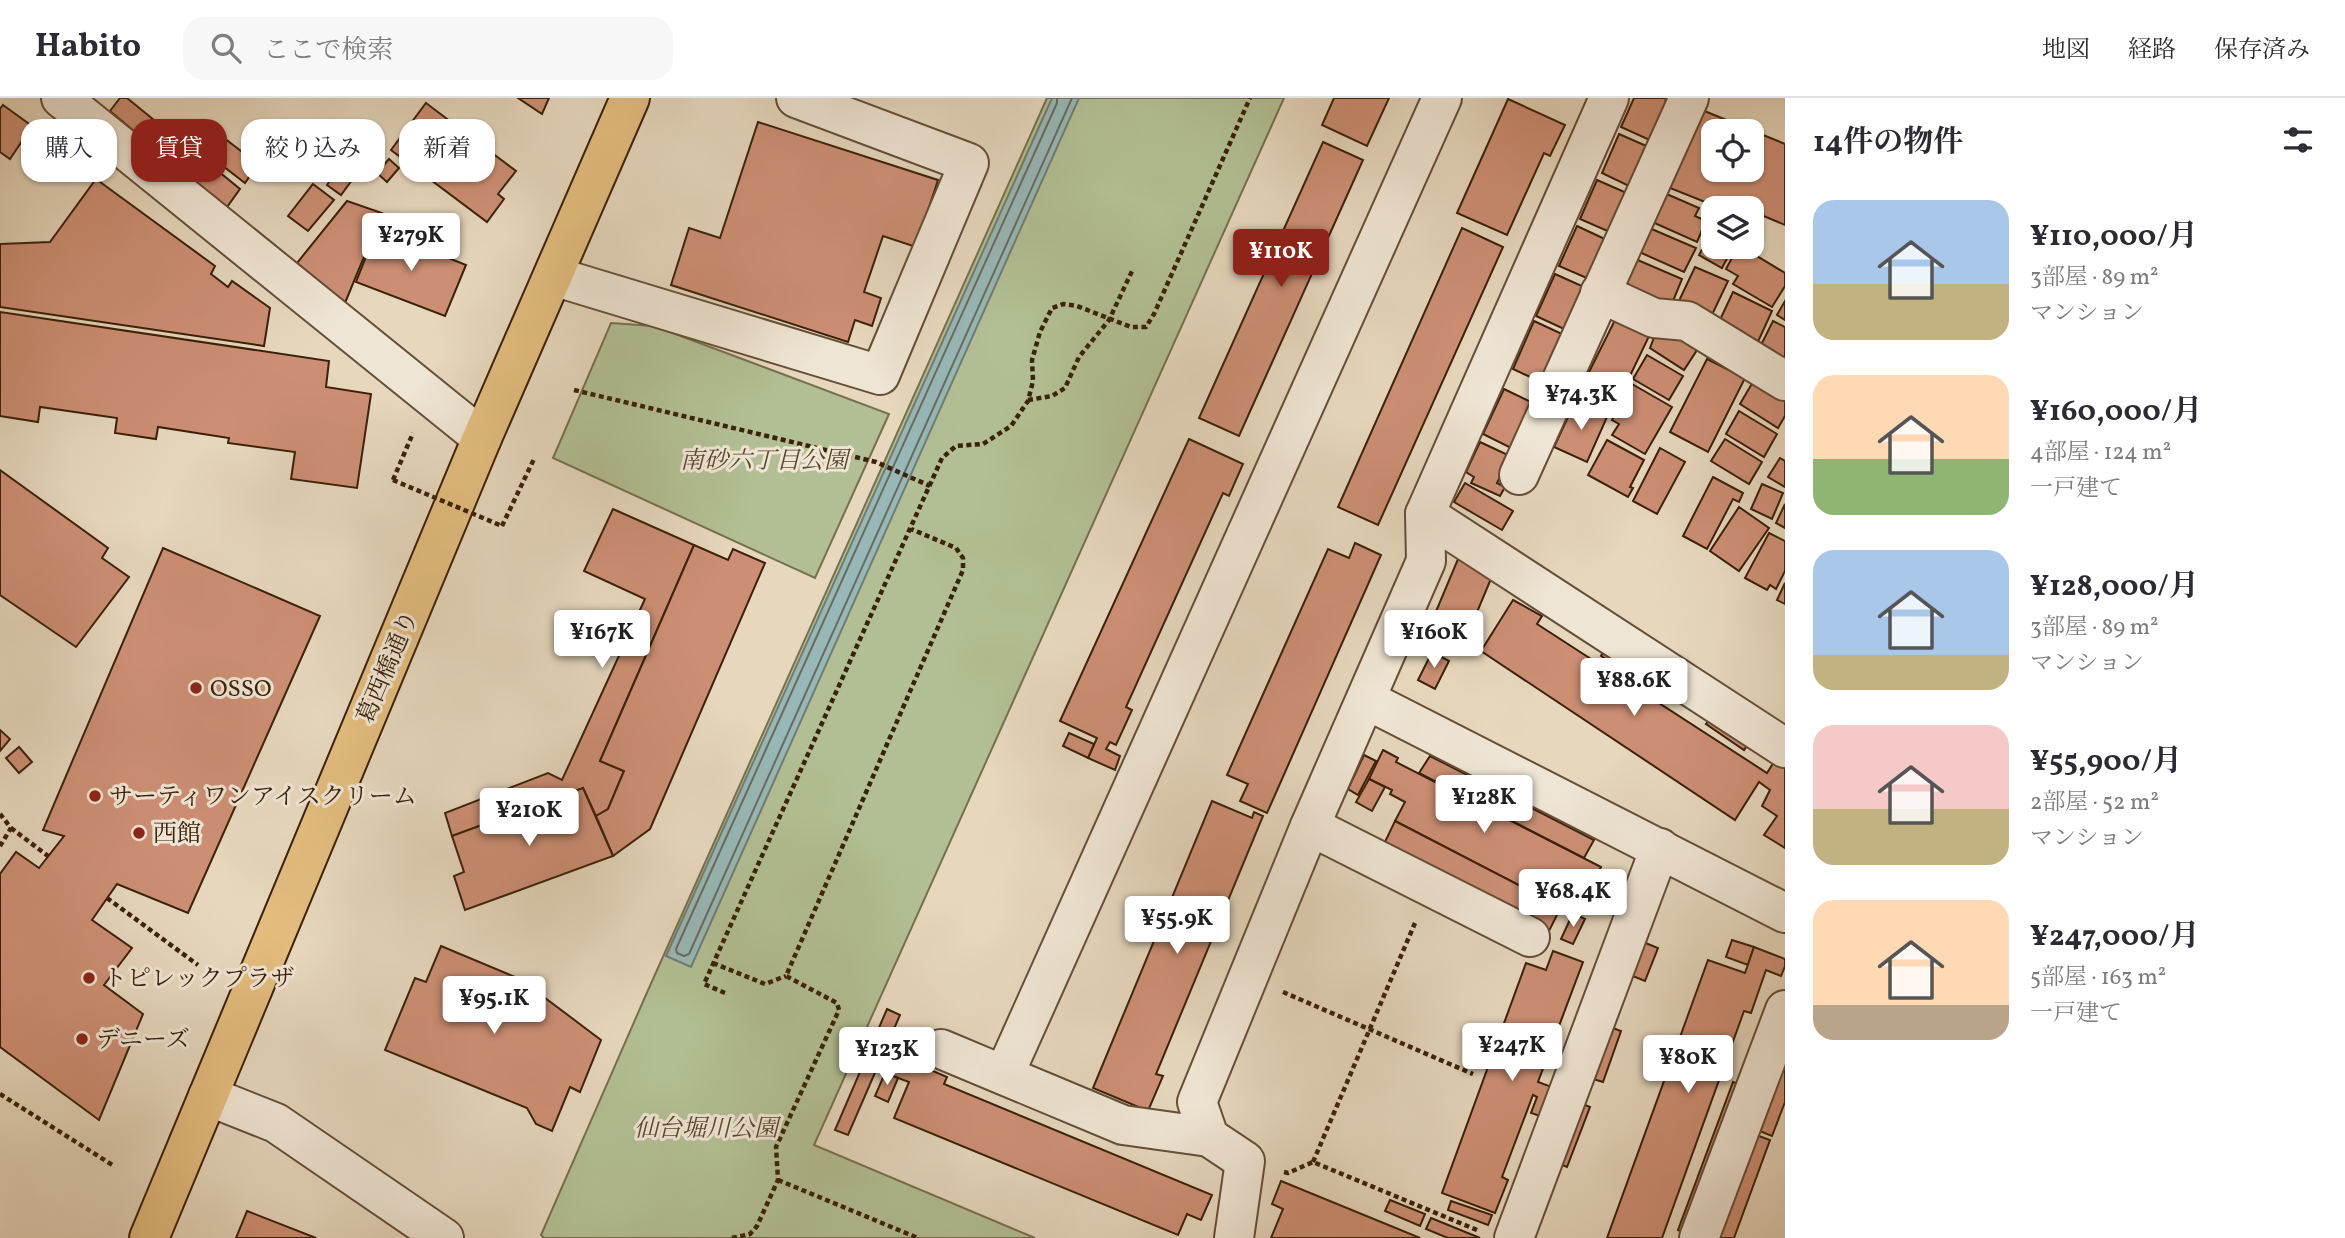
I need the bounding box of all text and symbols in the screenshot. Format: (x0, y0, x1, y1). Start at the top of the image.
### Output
search box (183, 17, 673, 80)
text: Habito (35, 25, 141, 71)
icon: search (207, 29, 245, 67)
text: ここで検索 (263, 33, 393, 69)
text: 地図 (2042, 34, 2090, 68)
text: 経路 (2128, 34, 2176, 68)
text: 保存済み (2214, 34, 2310, 68)
chip: 購入 (21, 119, 117, 182)
chip: 賃貸 (131, 119, 227, 182)
chip: 絞り込み (241, 119, 385, 182)
chip: 新着 (399, 119, 495, 182)
map controls (1701, 119, 1764, 259)
button: locate (1701, 119, 1764, 182)
icon: filters (2279, 121, 2317, 159)
text: 14件の物件 (1813, 122, 1963, 164)
button: layers (1701, 196, 1764, 259)
pin: ¥279K (362, 214, 460, 273)
text: ¥110,000/月 (2030, 216, 2198, 258)
text: ¥279K (378, 220, 444, 252)
icon: home (1869, 228, 1953, 312)
pin: ¥110K (1232, 230, 1330, 289)
text: ¥110K (1249, 236, 1313, 268)
text: 3部屋 · 89 m² (2030, 262, 2159, 294)
text: マンション (2030, 298, 2144, 330)
pin: ¥74.3K (1524, 372, 1638, 432)
text: ¥74.3K (1545, 379, 1617, 411)
text: ¥160,000/月 (2030, 391, 2202, 433)
icon: home (1869, 403, 1953, 487)
text: 4部屋 · 124 m² (2030, 437, 2171, 469)
park label: 南砂六丁目公園 (680, 445, 852, 479)
text: 一戸建て (2030, 473, 2122, 505)
text: ¥128,000/月 (2030, 566, 2199, 608)
icon: home (1869, 578, 1953, 662)
street label: 葛西橋通り (350, 606, 428, 730)
pin: ¥167K (553, 610, 651, 670)
pin: ¥160K (1385, 610, 1483, 670)
text: 3部屋 · 89 m² (2030, 612, 2159, 644)
text: ¥167K (570, 617, 634, 649)
text: ¥160K (1400, 617, 1468, 649)
text: マンション (2030, 648, 2144, 680)
pin: ¥88.6K (1577, 658, 1691, 718)
text: ¥88.6K (1596, 665, 1672, 697)
place label: OSSO (210, 673, 272, 707)
marker: OSSO (188, 680, 204, 696)
text: ¥55,900/月 (2030, 741, 2182, 783)
icon: home (1869, 753, 1953, 837)
pin: ¥128K (1435, 776, 1533, 835)
place label: サーティワンアイスクリーム (109, 781, 417, 815)
text: ¥128K (1452, 782, 1516, 814)
text: 2部屋 · 52 m² (2030, 787, 2159, 819)
marker: サーティワンアイスクリーム (87, 788, 103, 804)
pin: ¥210K (480, 788, 578, 848)
text: ¥210K (496, 795, 562, 827)
place label: 西館 (153, 818, 201, 852)
text: マンション (2030, 823, 2144, 855)
marker: 西館 (131, 825, 147, 841)
pin: ¥68.4K (1516, 870, 1630, 929)
text: ¥68.4K (1535, 876, 1611, 908)
pin: ¥55.9K (1120, 896, 1234, 956)
text: ¥55.9K (1141, 903, 1213, 935)
text: ¥247,000/月 (2030, 916, 2200, 958)
icon: home (1869, 928, 1953, 1012)
text: 5部屋 · 163 m² (2030, 962, 2166, 994)
place label: トピレックプラザ (103, 963, 295, 997)
marker: トピレックプラザ (81, 970, 97, 986)
pin: ¥95.1K (437, 976, 551, 1036)
text: ¥95.1K (459, 983, 529, 1015)
text: 一戸建て (2030, 998, 2122, 1030)
place label: デニーズ (96, 1024, 190, 1058)
pin: ¥247K (1463, 1024, 1561, 1083)
pin: ¥123K (838, 1028, 936, 1087)
text: ¥247K (1478, 1030, 1546, 1062)
marker: デニーズ (74, 1031, 90, 1047)
text: ¥123K (855, 1034, 919, 1066)
pin: ¥80K (1647, 1035, 1729, 1095)
text: ¥80K (1659, 1042, 1717, 1074)
park label: 仙台堀川公園 (634, 1113, 782, 1147)

